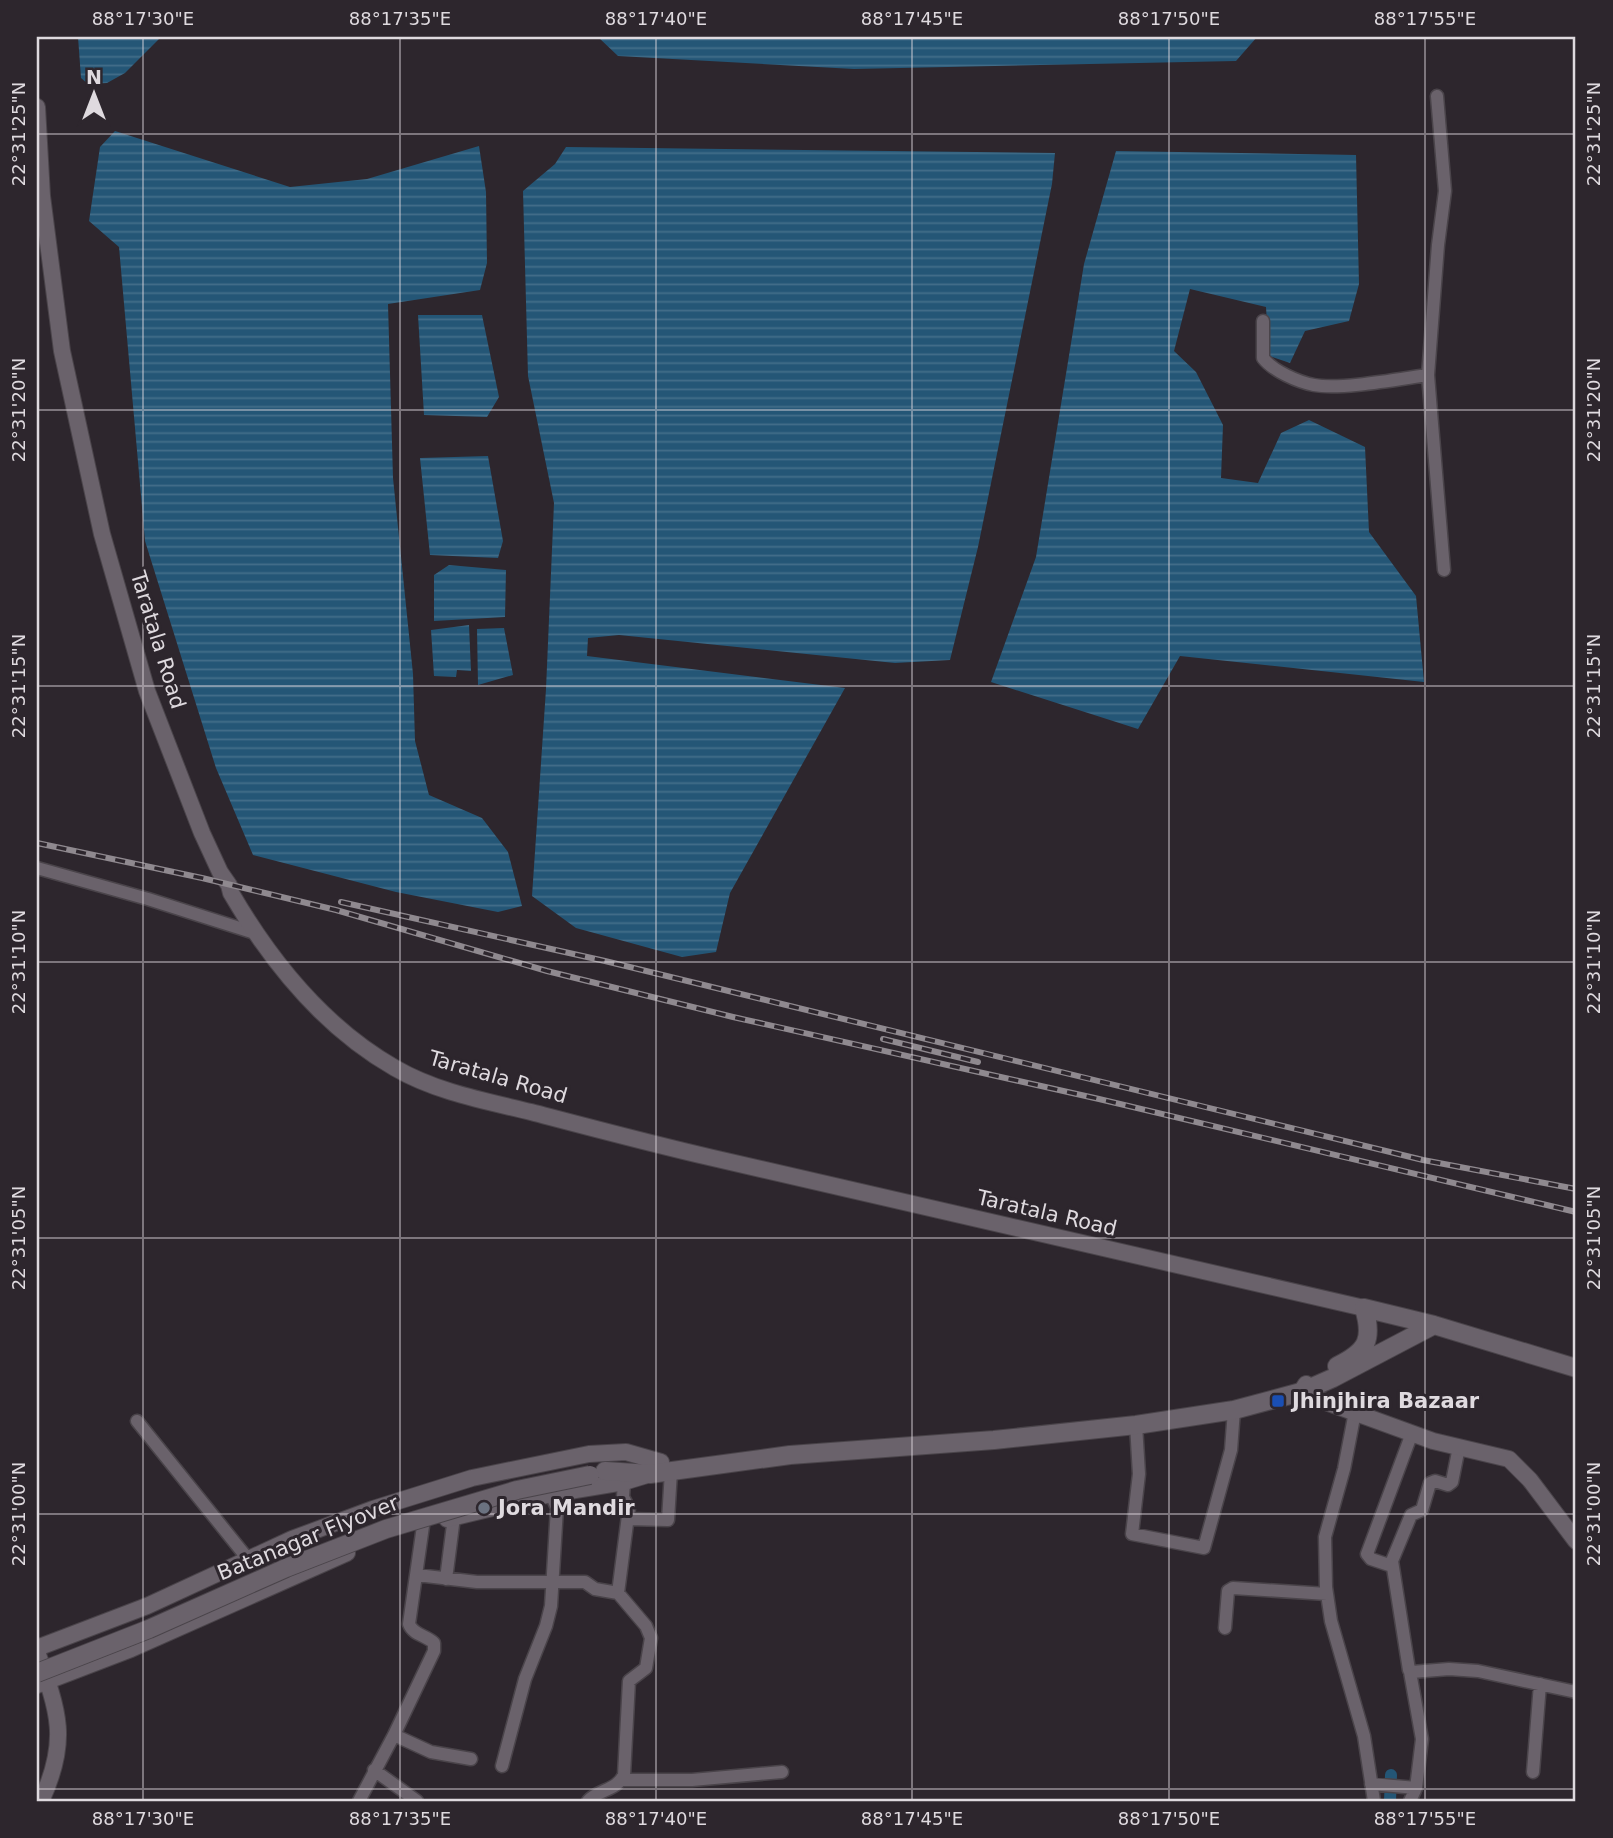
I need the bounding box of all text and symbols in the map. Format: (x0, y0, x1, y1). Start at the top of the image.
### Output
text: 88°17'30"E (92, 8, 194, 29)
text: 88°17'35"E (349, 8, 451, 29)
text: 88°17'40"E (605, 8, 707, 29)
text: 88°17'45"E (861, 8, 963, 29)
text: 88°17'50"E (1118, 8, 1220, 29)
text: 88°17'55"E (1374, 8, 1476, 29)
north arrow (60, 60, 130, 130)
text: N (86, 66, 102, 88)
text: 22°31'25"N (8, 82, 29, 186)
text: 22°31'25"N (1583, 82, 1604, 186)
text: 22°31'20"N (8, 358, 29, 462)
text: 22°31'20"N (1583, 358, 1604, 462)
street label: Taratala Road (125, 567, 190, 712)
text: 22°31'15"N (8, 634, 29, 738)
text: 22°31'15"N (1583, 634, 1604, 738)
text: 22°31'10"N (8, 910, 29, 1014)
text: 22°31'10"N (1583, 910, 1604, 1014)
street label: Taratala Road (425, 1045, 570, 1108)
street label: Taratala Road (974, 1185, 1119, 1241)
text: 22°31'05"N (8, 1186, 29, 1290)
text: 22°31'05"N (1583, 1186, 1604, 1290)
place label: Jhinjhira Bazaar (1290, 1389, 1480, 1413)
marker: Jhinjhira Bazaar (1270, 1393, 1286, 1409)
text: 22°31'00"N (8, 1462, 29, 1566)
text: 22°31'00"N (1583, 1462, 1604, 1566)
street label: Batanagar Flyover (214, 1491, 402, 1585)
place label: Jora Mandir (496, 1496, 635, 1520)
marker: Jora Mandir (476, 1500, 492, 1516)
text: 88°17'30"E (92, 1808, 194, 1829)
text: 88°17'35"E (349, 1808, 451, 1829)
text: 88°17'40"E (605, 1808, 707, 1829)
text: 88°17'45"E (861, 1808, 963, 1829)
text: 88°17'50"E (1118, 1808, 1220, 1829)
text: 88°17'55"E (1374, 1808, 1476, 1829)

